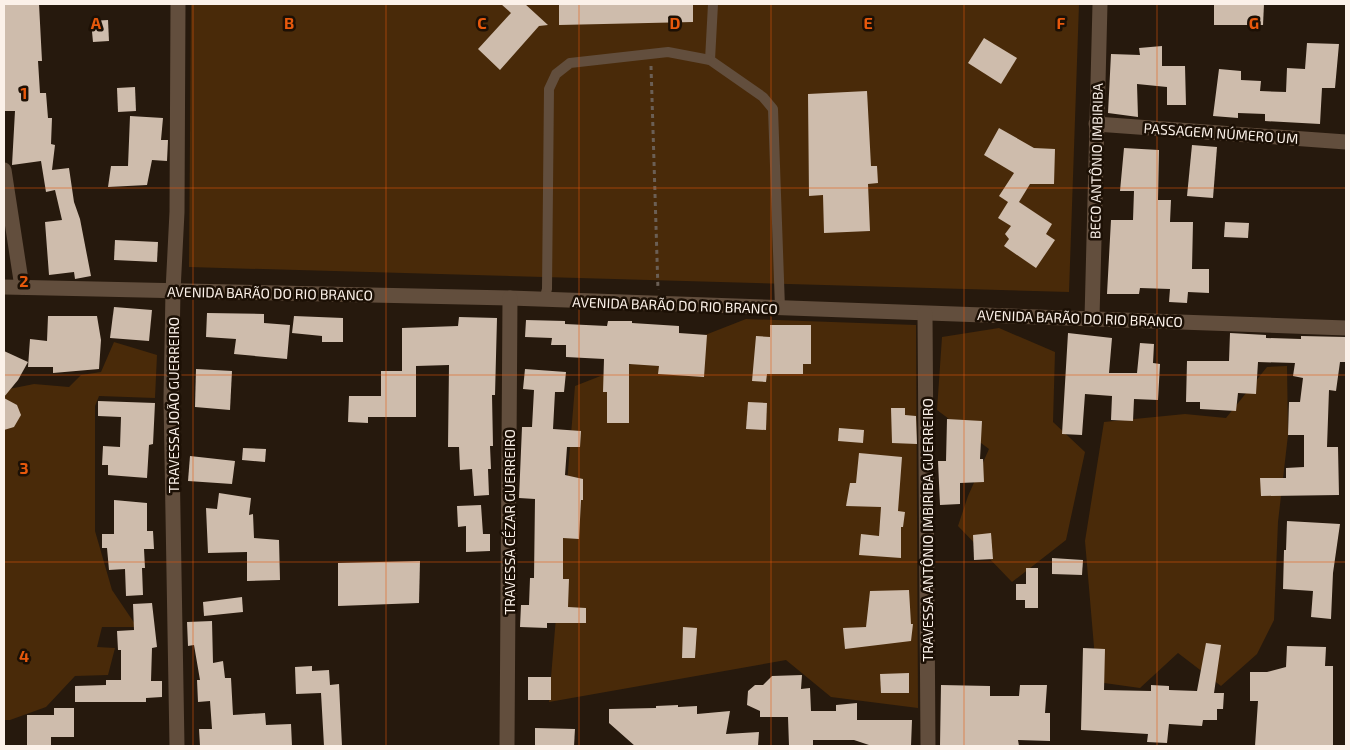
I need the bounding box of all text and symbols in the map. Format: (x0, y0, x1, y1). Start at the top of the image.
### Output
text: A (91, 13, 102, 32)
text: B (284, 13, 294, 32)
text: C (477, 13, 487, 32)
text: D (670, 13, 681, 32)
text: E (863, 13, 873, 32)
text: F (1057, 13, 1066, 32)
text: G (1249, 13, 1259, 32)
street label: BECO ANTÔNIO IMBIRIBA (1086, 82, 1106, 239)
text: 1 (21, 83, 27, 102)
street label: PASSAGEM NÚMERO UM (1143, 119, 1299, 147)
text: 2 (19, 271, 29, 290)
street label: AVENIDA BARÃO DO RIO BRANCO (167, 283, 373, 303)
street label: AVENIDA BARÃO DO RIO BRANCO (572, 293, 778, 317)
street label: AVENIDA BARÃO DO RIO BRANCO (977, 306, 1183, 330)
street label: TRAVESSA JOÃO GUERREIRO (165, 317, 182, 493)
street label: TRAVESSA ANTÔNIO IMBIRIBA GUERREIRO (919, 398, 936, 662)
street label: TRAVESSA CÉZAR GUERREIRO (501, 429, 518, 615)
text: 3 (19, 458, 29, 477)
text: 4 (19, 646, 29, 665)

